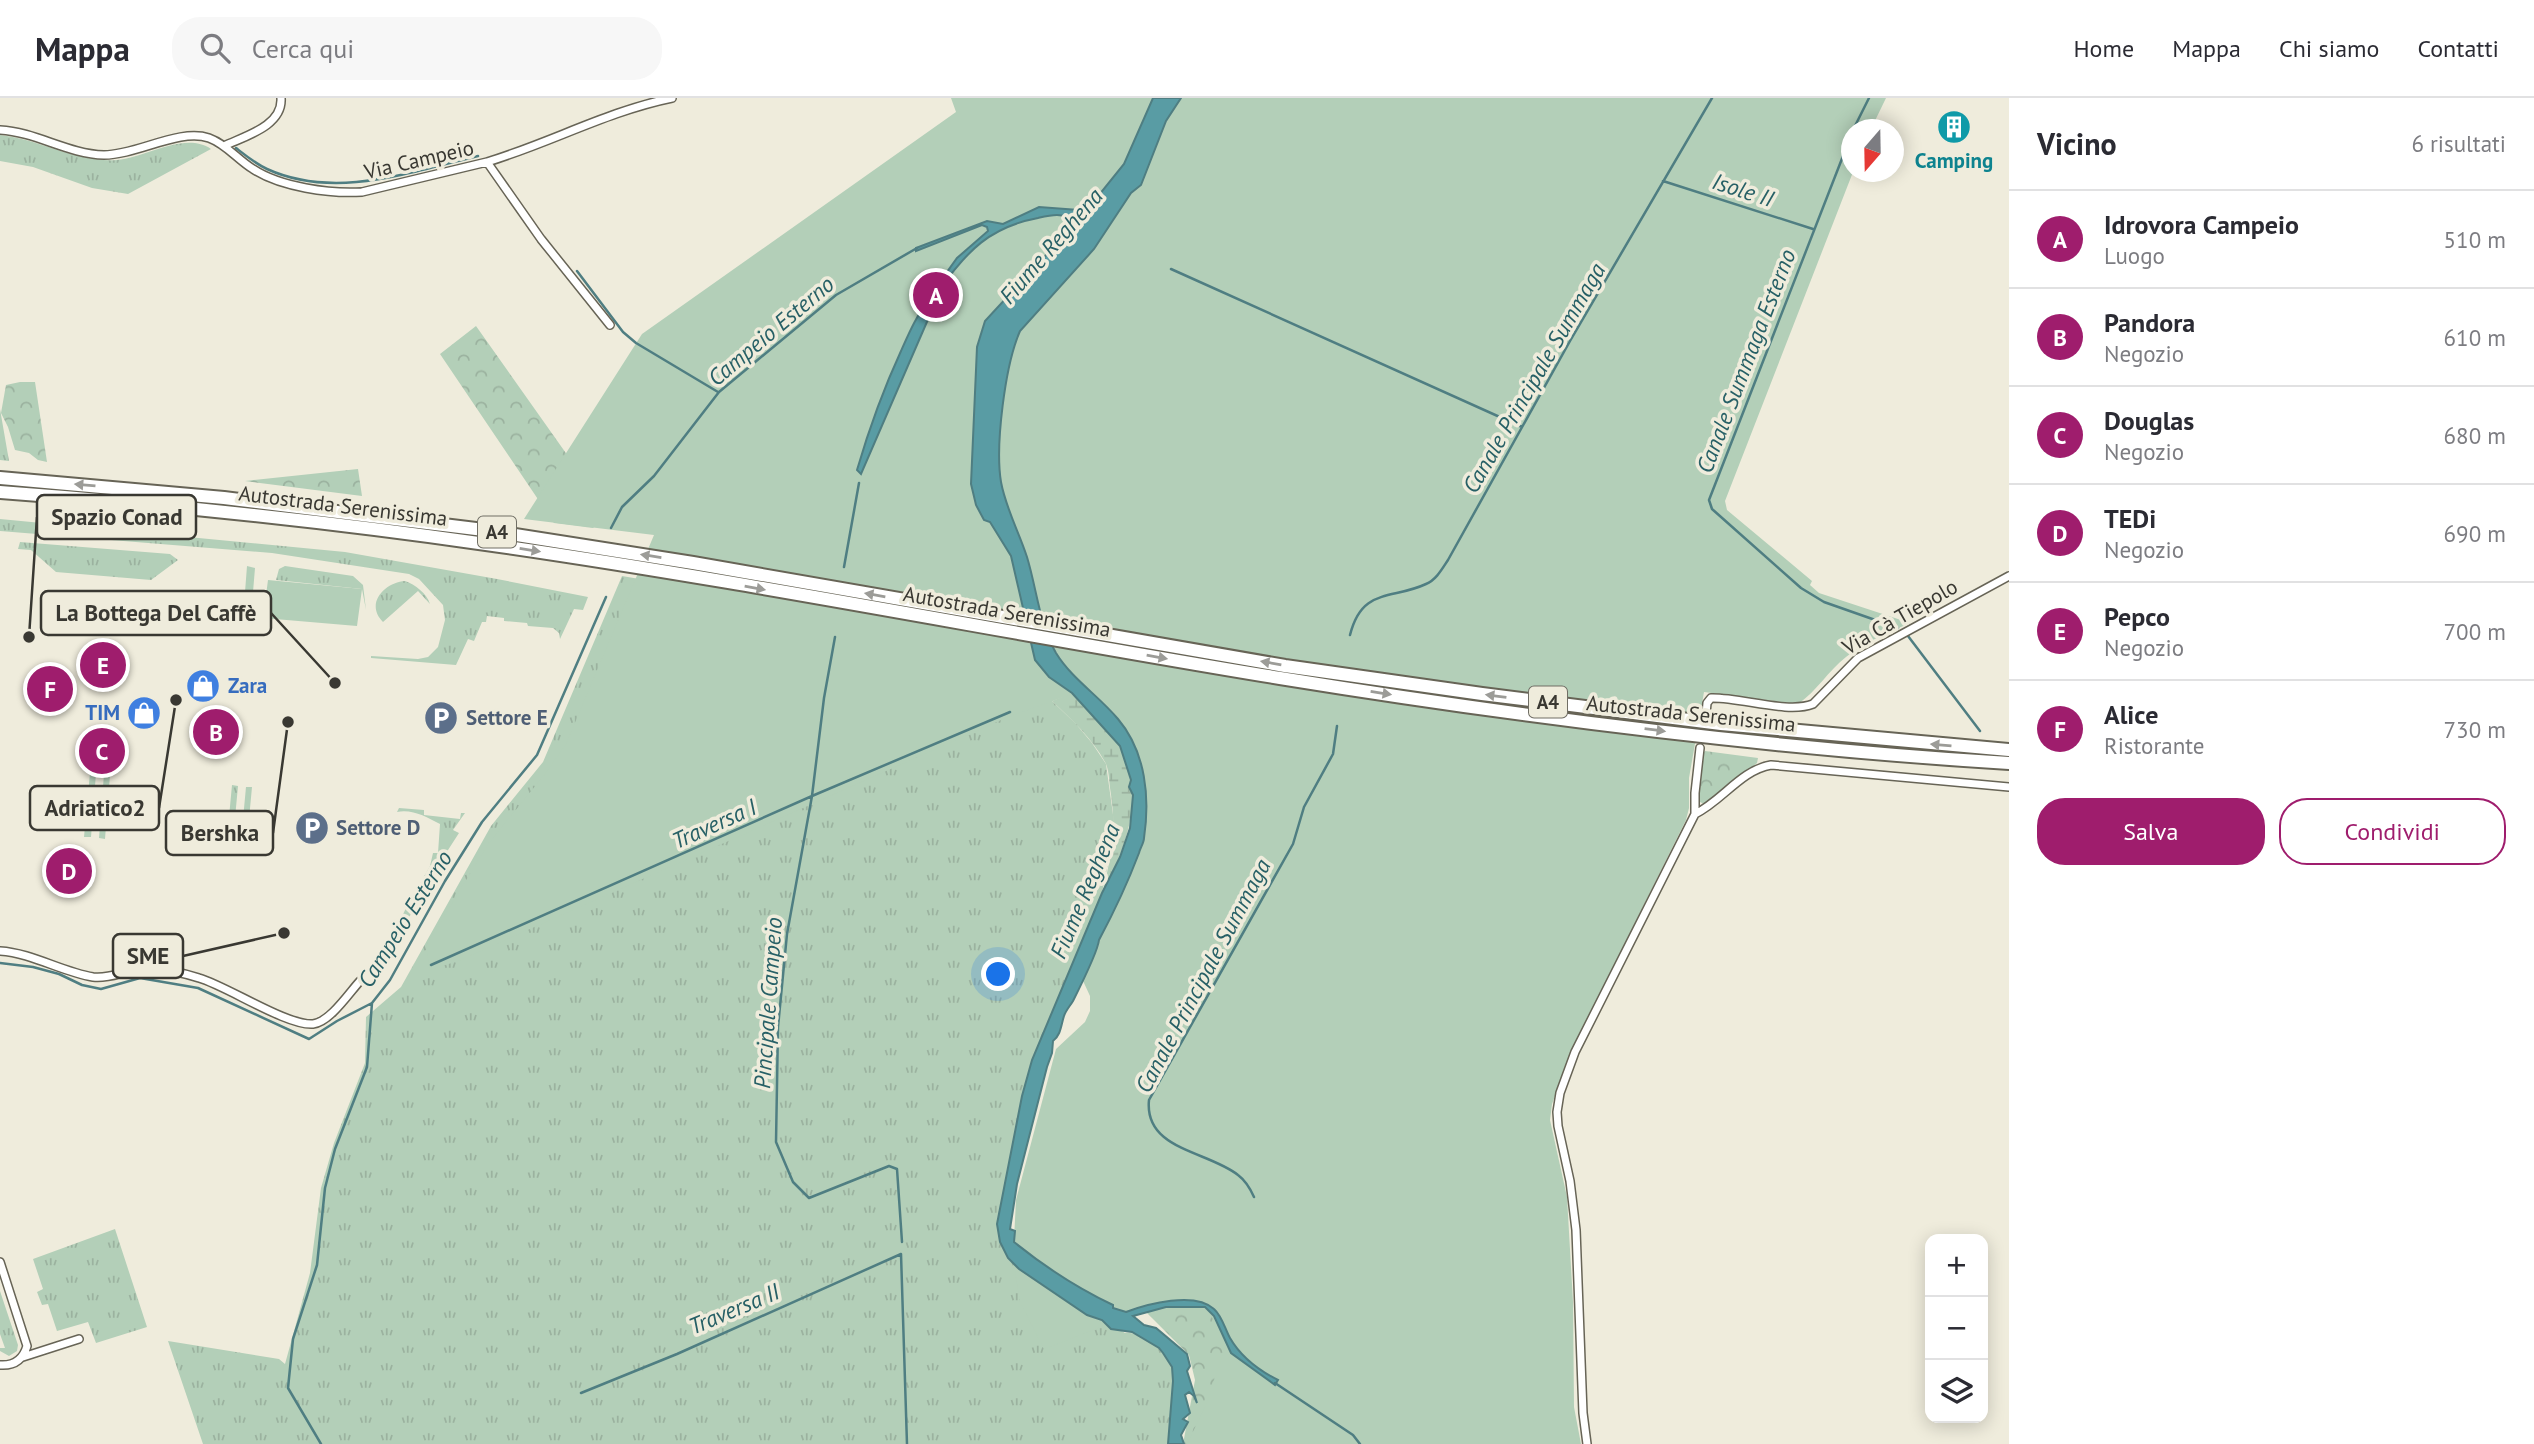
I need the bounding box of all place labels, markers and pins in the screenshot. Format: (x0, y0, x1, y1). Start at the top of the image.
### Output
building icon: Camping (1935, 108, 1973, 146)
place label: Camping (1915, 147, 1993, 174)
pin: A (913, 269, 959, 321)
callout: Spazio Conad (37, 495, 196, 539)
callout: La Bottega Del Caffè (41, 591, 271, 635)
pin: E (80, 639, 126, 691)
pin: F (27, 663, 73, 715)
shop icon: Zara (184, 667, 222, 705)
place label: Zara (228, 672, 267, 699)
shop icon: TIM (125, 694, 163, 732)
place label: TIM (85, 699, 120, 726)
parking icon: Settore E (422, 699, 460, 737)
place label: Settore E (466, 704, 548, 731)
pin: B (193, 706, 239, 758)
pin: C (79, 725, 125, 777)
callout: Adriatico2 (30, 786, 159, 830)
parking icon: Settore D (293, 809, 331, 847)
callout: Bershka (166, 811, 273, 855)
place label: Settore D (336, 814, 420, 841)
pin: D (46, 845, 92, 897)
callout: SME (113, 934, 183, 978)

